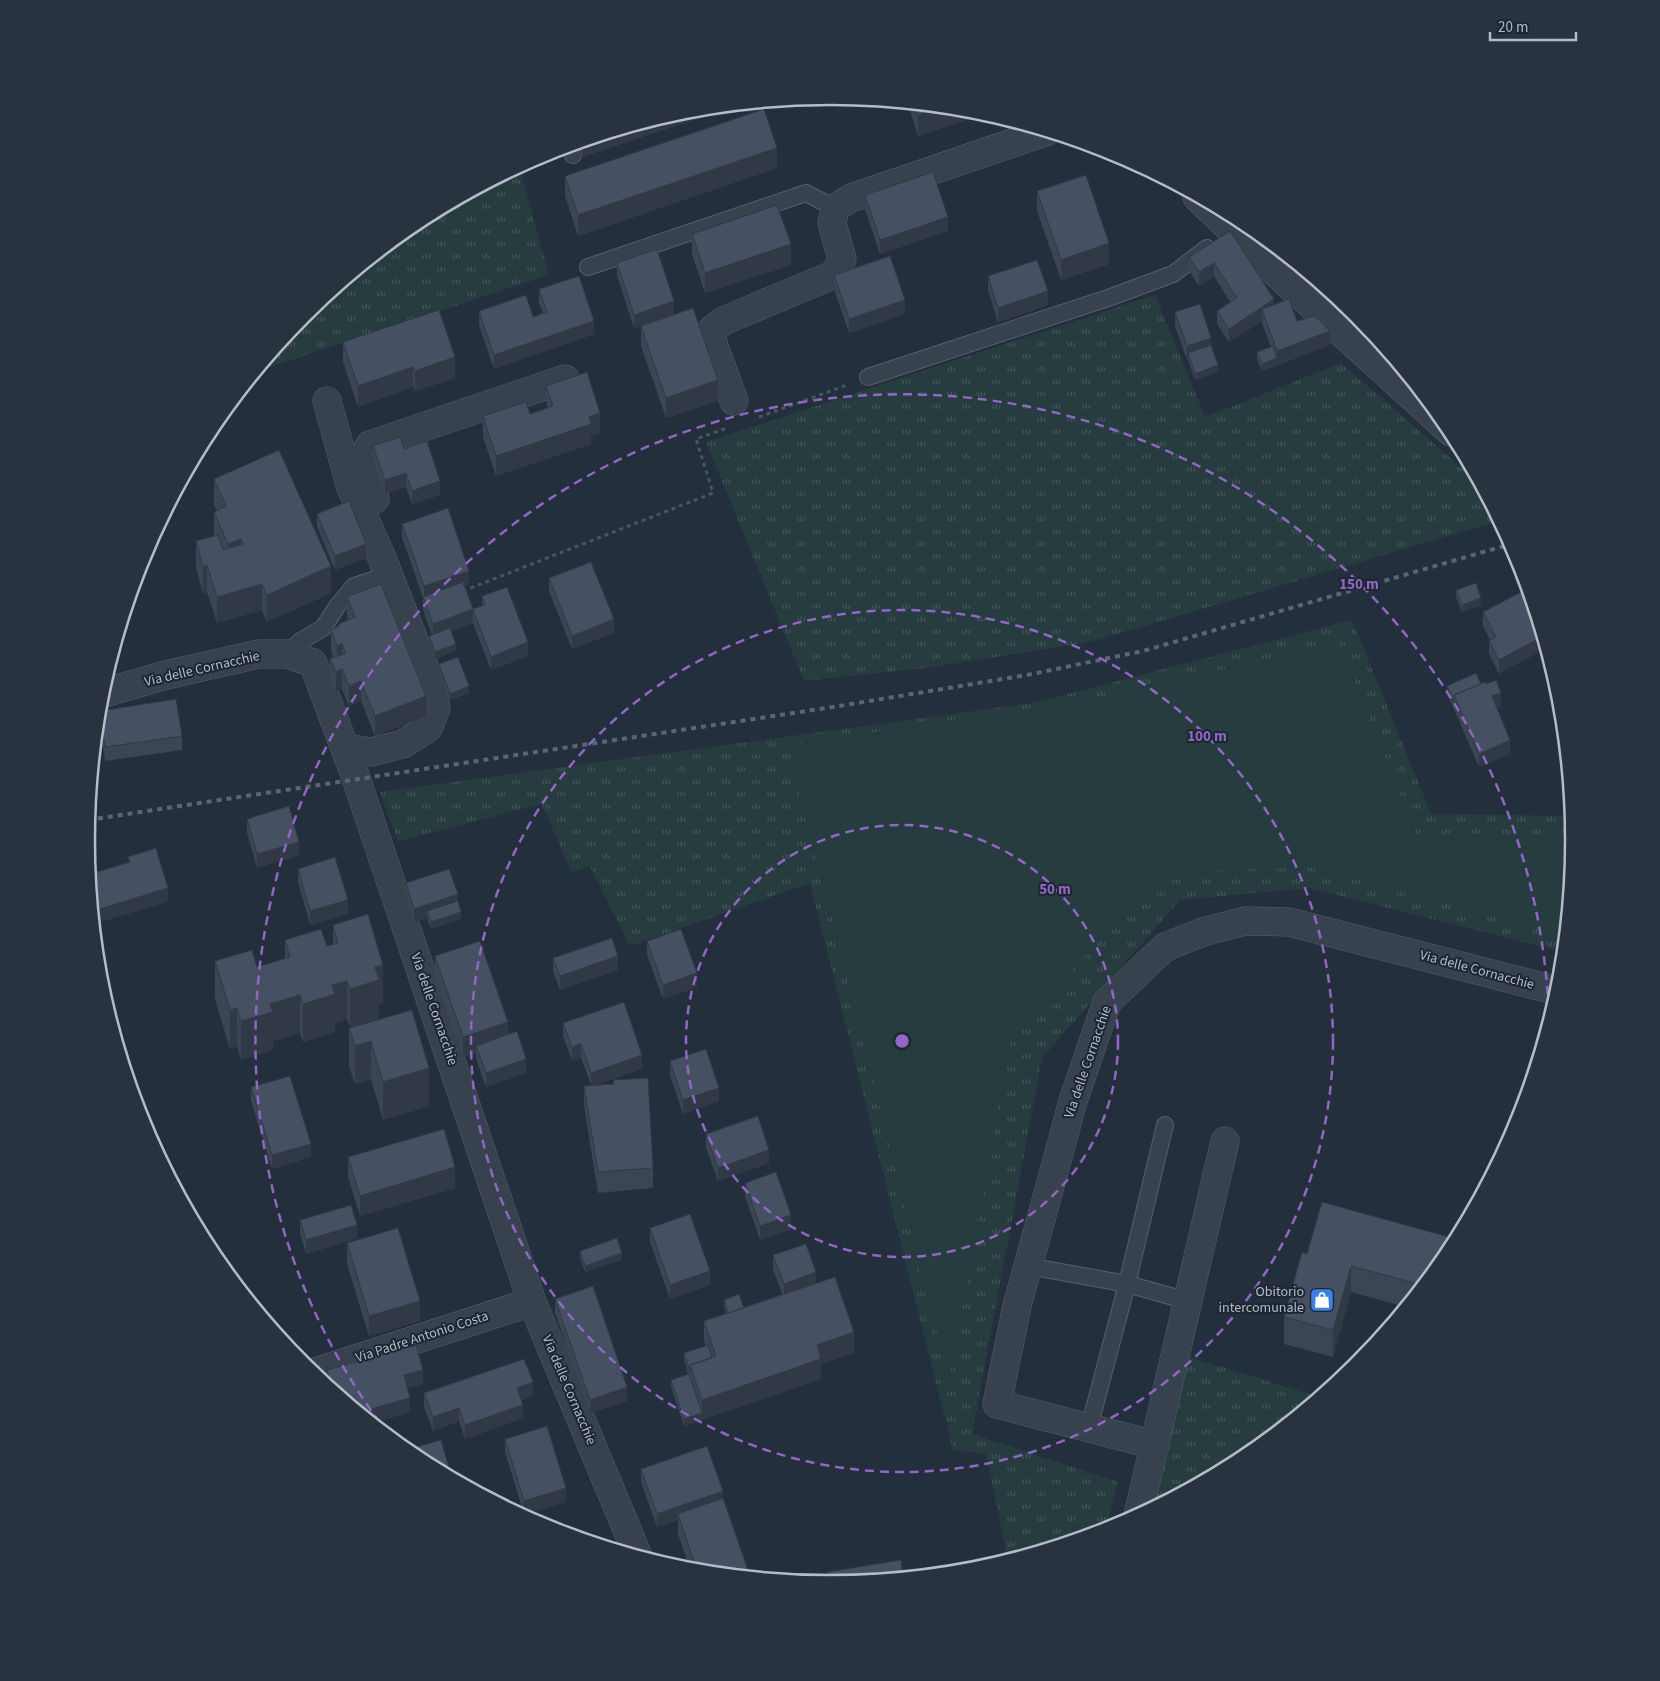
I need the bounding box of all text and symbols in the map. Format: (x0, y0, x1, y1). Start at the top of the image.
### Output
scale bar (1490, 10, 1576, 42)
text: 20 m (1498, 17, 1528, 38)
text: 150 m (1339, 574, 1379, 595)
street label: Via delle Cornacchie (142, 646, 262, 692)
text: 100 m (1187, 726, 1227, 747)
text: 50 m (1039, 879, 1071, 900)
street label: Via delle Cornacchie (1418, 945, 1536, 995)
street label: Via delle Cornacchie (405, 950, 463, 1068)
street label: Via delle Cornacchie (1059, 1003, 1117, 1121)
centre of rings (893, 1032, 911, 1050)
place label: Obitorio intercomunale (1219, 1282, 1304, 1318)
shop icon: Obitorio intercomunale (1309, 1287, 1335, 1313)
street label: Via Padre Antonio Costa (353, 1306, 491, 1368)
street label: Via delle Cornacchie (537, 1332, 601, 1448)

